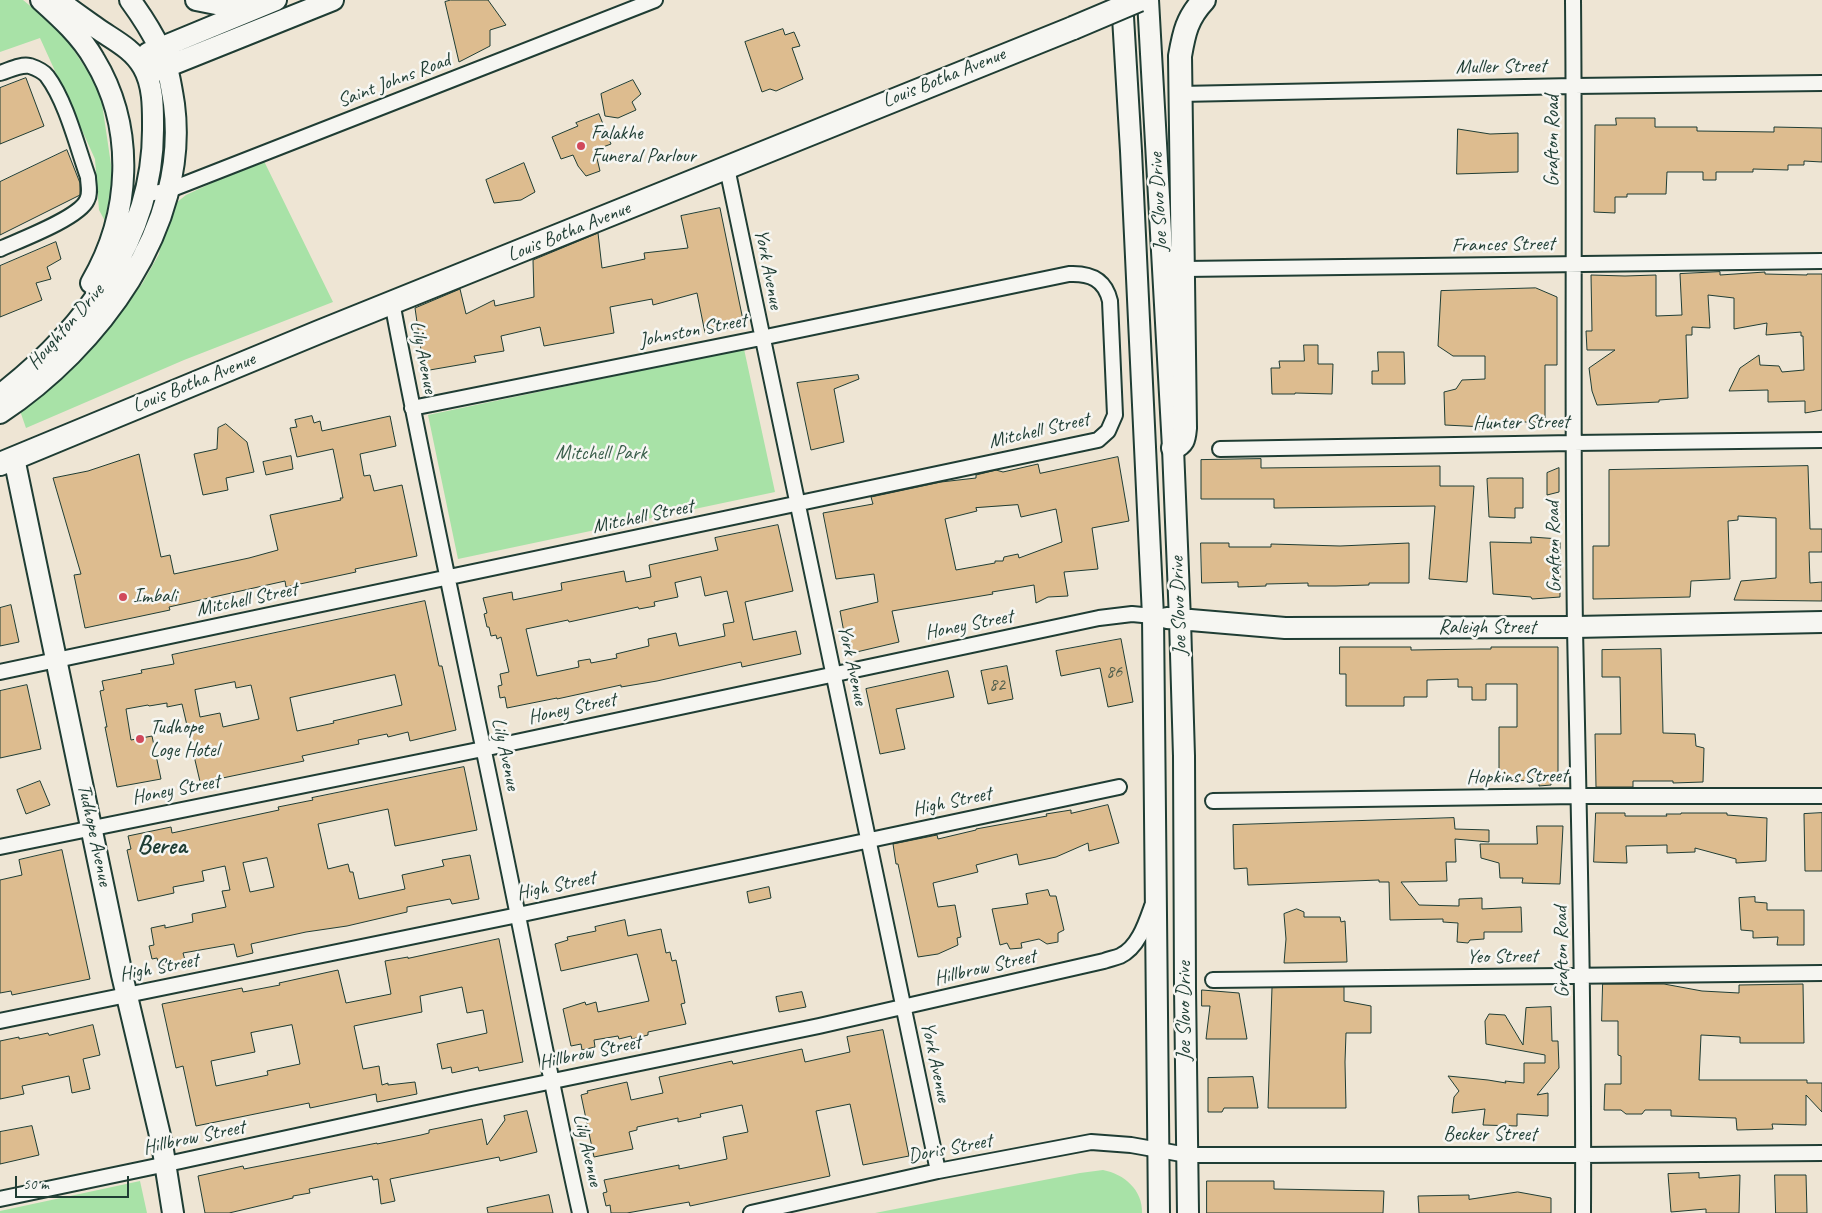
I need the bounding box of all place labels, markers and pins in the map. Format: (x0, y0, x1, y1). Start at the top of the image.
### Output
place label: Falakhe Funeral Parlour (591, 122, 696, 169)
marker: Falakhe Funeral Parlour (575, 140, 587, 152)
place label: Imbali (133, 585, 177, 609)
marker: Imbali (117, 591, 129, 603)
place label: Tudhope Loge Hotel (150, 716, 219, 763)
marker: Tudhope Loge Hotel (134, 733, 146, 745)

